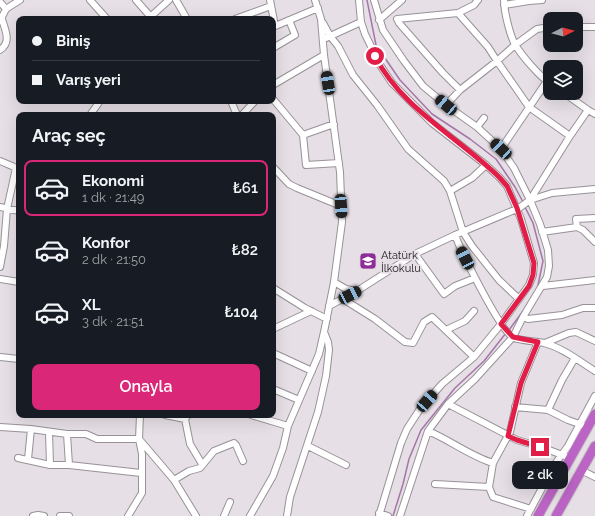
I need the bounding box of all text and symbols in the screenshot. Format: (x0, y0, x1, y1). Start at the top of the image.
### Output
north arrow (543, 12, 583, 52)
map controls (543, 12, 583, 100)
text: Biniş (56, 32, 90, 50)
route start (366, 47, 384, 65)
button: layers (543, 60, 583, 100)
car (320, 70, 336, 96)
text: Varış yeri (56, 71, 121, 89)
car (433, 93, 459, 117)
text: Araç seç (32, 125, 106, 146)
car (488, 136, 514, 162)
icon: car (34, 170, 70, 206)
text: Ekonomi (82, 172, 144, 190)
text: ₺61 (233, 179, 258, 197)
text: 1 dk · 21:49 (82, 190, 144, 205)
car (334, 194, 348, 218)
icon: car (34, 232, 70, 268)
text: Konfor (82, 234, 130, 252)
text: ₺82 (232, 241, 258, 259)
car (454, 245, 476, 271)
place label: Atatürk İlkokulu (381, 249, 421, 275)
school or university icon: Atatürk İlkokulu (358, 251, 378, 271)
text: 2 dk · 21:50 (82, 252, 146, 267)
car (337, 284, 363, 306)
icon: car (34, 294, 70, 330)
text: XL (82, 296, 100, 314)
text: ₺104 (224, 303, 258, 321)
text: 3 dk · 21:51 (82, 314, 144, 329)
button: Onayla (32, 364, 260, 410)
car (415, 388, 439, 414)
route end (531, 438, 549, 456)
callout: 2 dk (512, 461, 568, 489)
text: 2 dk (527, 467, 553, 482)

